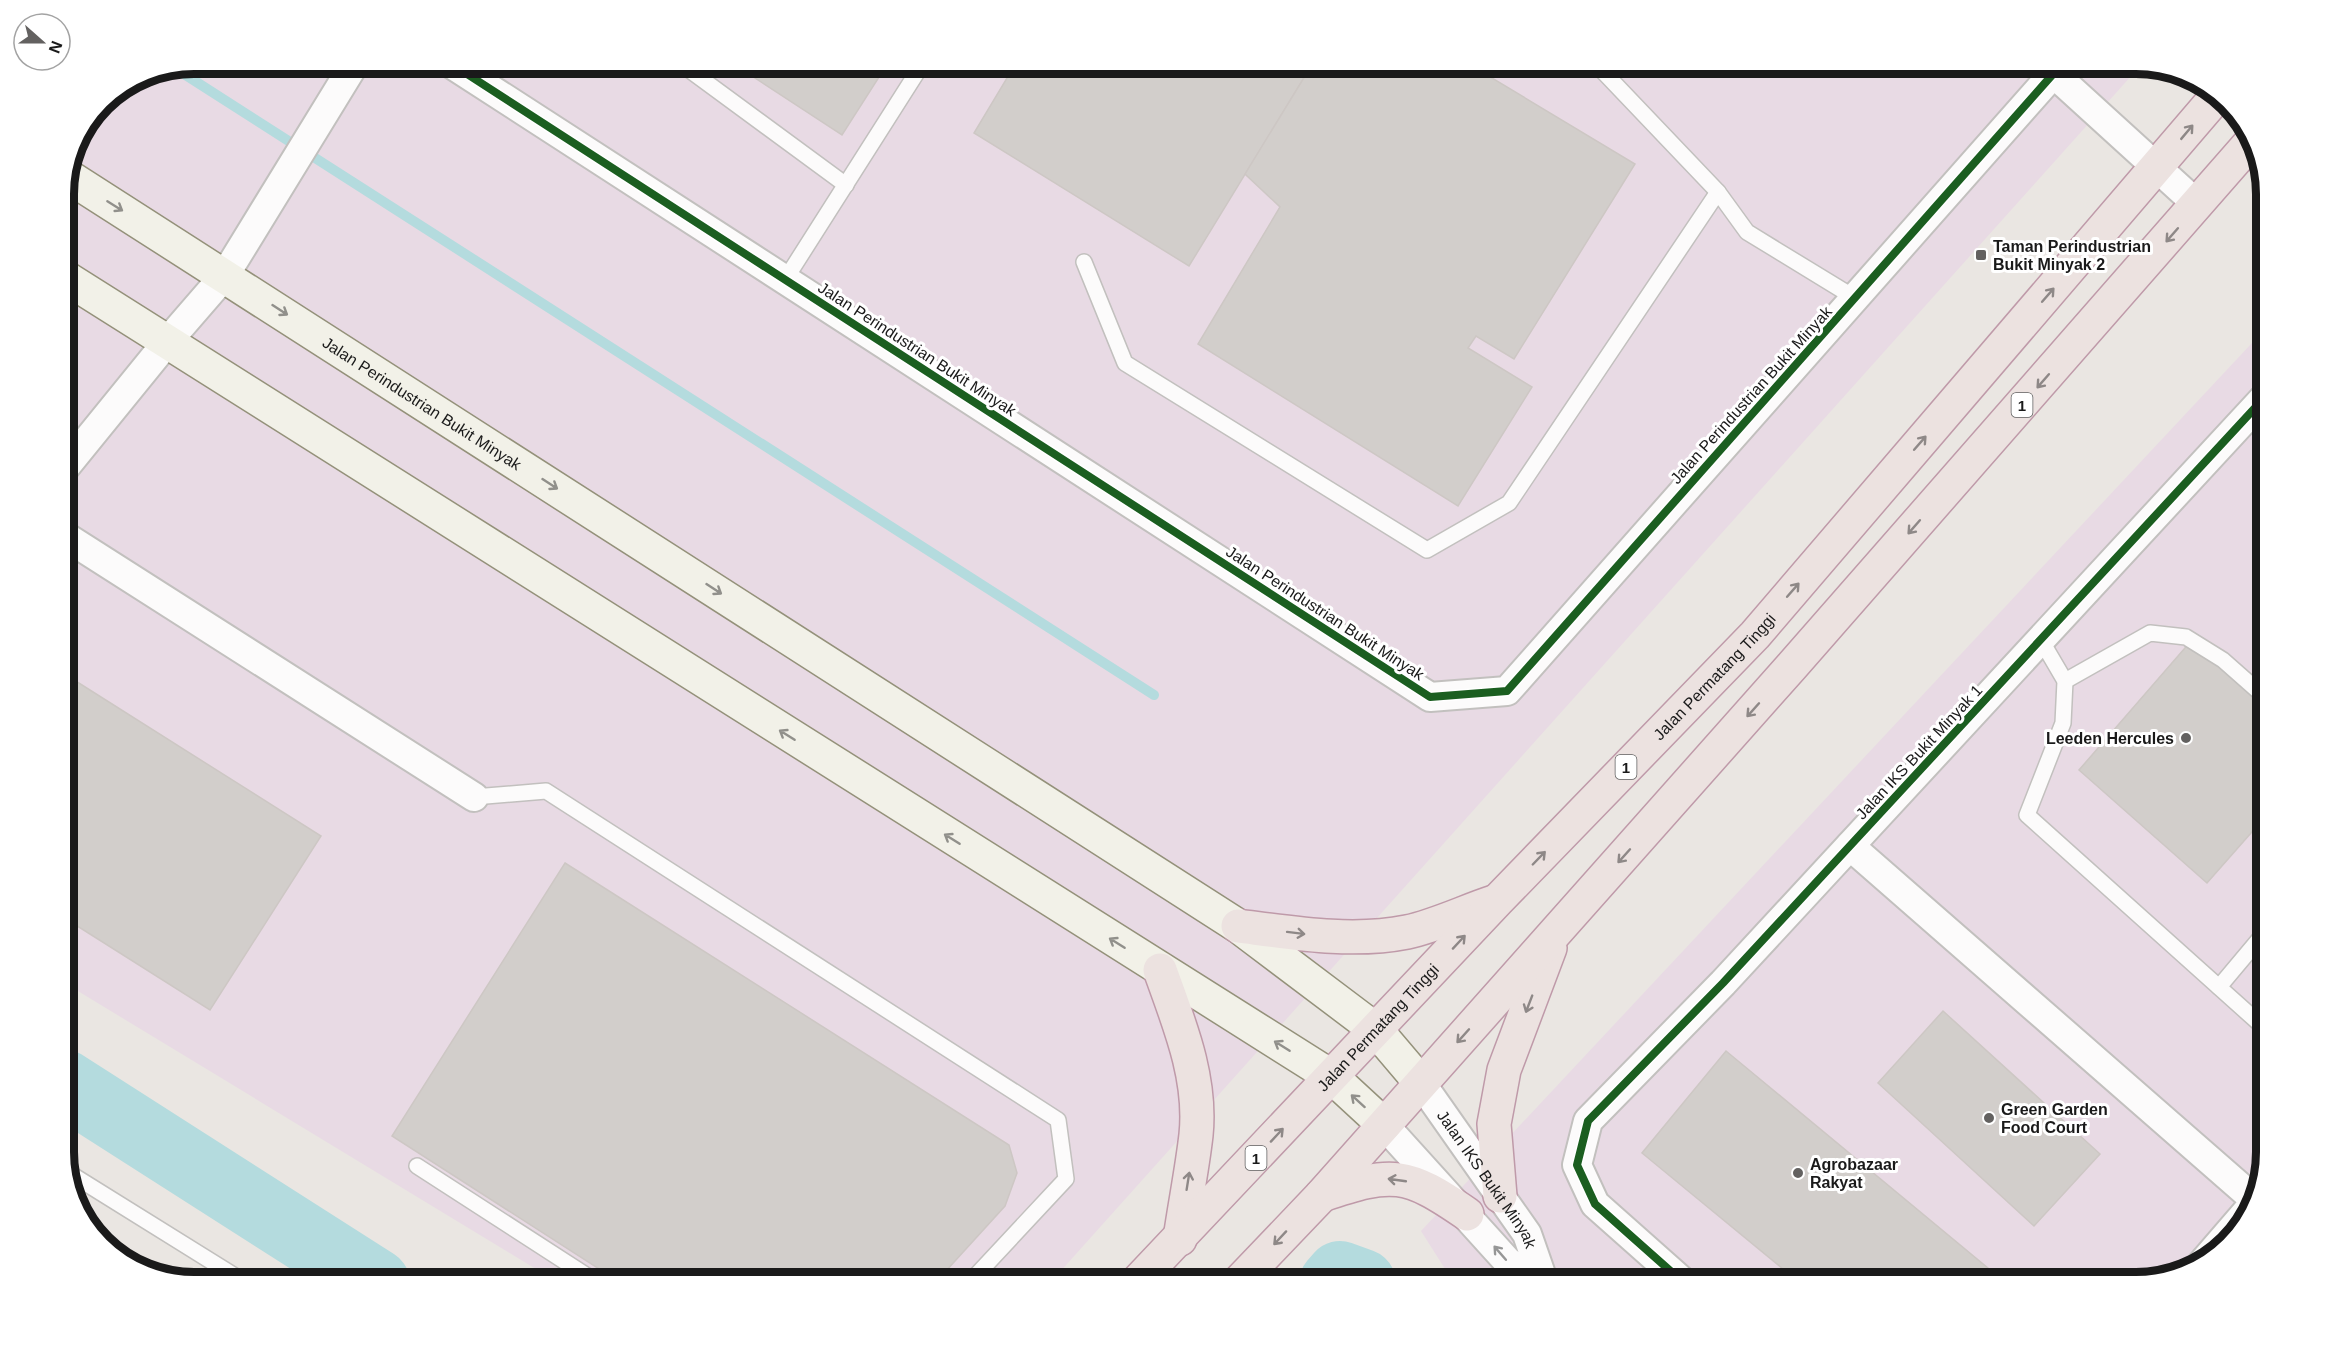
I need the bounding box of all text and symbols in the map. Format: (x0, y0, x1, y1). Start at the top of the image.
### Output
north arrow (12, 12, 72, 72)
text: N (46, 39, 66, 56)
one-way arrow (2180, 125, 2194, 140)
one-way arrow (106, 201, 123, 213)
one-way arrow (2165, 227, 2179, 242)
place label: Taman Perindustrian Bukit Minyak 2 (1993, 238, 2151, 273)
marker: Taman Perindustrian Bukit Minyak 2 (1974, 248, 1988, 262)
street label: Jalan Perindustrian Bukit Minyak (815, 279, 1020, 420)
one-way arrow (2041, 288, 2055, 303)
street label: Jalan Perindustrian Bukit Minyak (1667, 302, 1836, 487)
one-way arrow (271, 305, 288, 317)
street label: Jalan Perindustrian Bukit Minyak (320, 333, 525, 474)
one-way arrow (2036, 373, 2050, 388)
road number: 1 (2012, 393, 2032, 417)
one-way arrow (1913, 436, 1927, 451)
one-way arrow (541, 478, 558, 490)
one-way arrow (1908, 519, 1921, 535)
street label: Jalan Perindustrian Bukit Minyak (1223, 543, 1428, 684)
one-way arrow (1786, 583, 1800, 598)
one-way arrow (705, 584, 722, 596)
street label: Jalan Permatang Tinggi (1650, 610, 1778, 743)
street label: Jalan IKS Bukit Minyak 1 (1852, 681, 1986, 823)
one-way arrow (1746, 702, 1760, 717)
one-way arrow (779, 728, 796, 740)
place label: Leeden Hercules (2046, 730, 2174, 747)
marker: Leeden Hercules (2179, 731, 2193, 745)
road number: 1 (1616, 755, 1636, 779)
one-way arrow (944, 832, 961, 844)
one-way arrow (1617, 847, 1631, 863)
one-way arrow (1531, 851, 1546, 866)
one-way arrow (1286, 928, 1305, 939)
one-way arrow (1452, 934, 1466, 949)
one-way arrow (1109, 937, 1125, 949)
street label: Jalan Permatang Tinggi (1314, 960, 1442, 1094)
one-way arrow (1523, 994, 1534, 1013)
one-way arrow (1456, 1028, 1470, 1043)
one-way arrow (1274, 1040, 1291, 1052)
one-way arrow (1351, 1094, 1366, 1108)
place label: Green Garden Food Court (2001, 1101, 2108, 1136)
street label: Jalan IKS Bukit Minyak (1434, 1107, 1540, 1251)
marker: Green Garden Food Court (1982, 1111, 1996, 1125)
one-way arrow (1270, 1128, 1284, 1143)
road number: 1 (1246, 1146, 1266, 1170)
place label: Agrobazaar Rakyat (1810, 1156, 1898, 1191)
marker: Agrobazaar Rakyat (1791, 1166, 1805, 1180)
one-way arrow (1183, 1172, 1194, 1191)
one-way arrow (1388, 1174, 1407, 1185)
one-way arrow (1273, 1231, 1288, 1246)
one-way arrow (1494, 1245, 1507, 1261)

